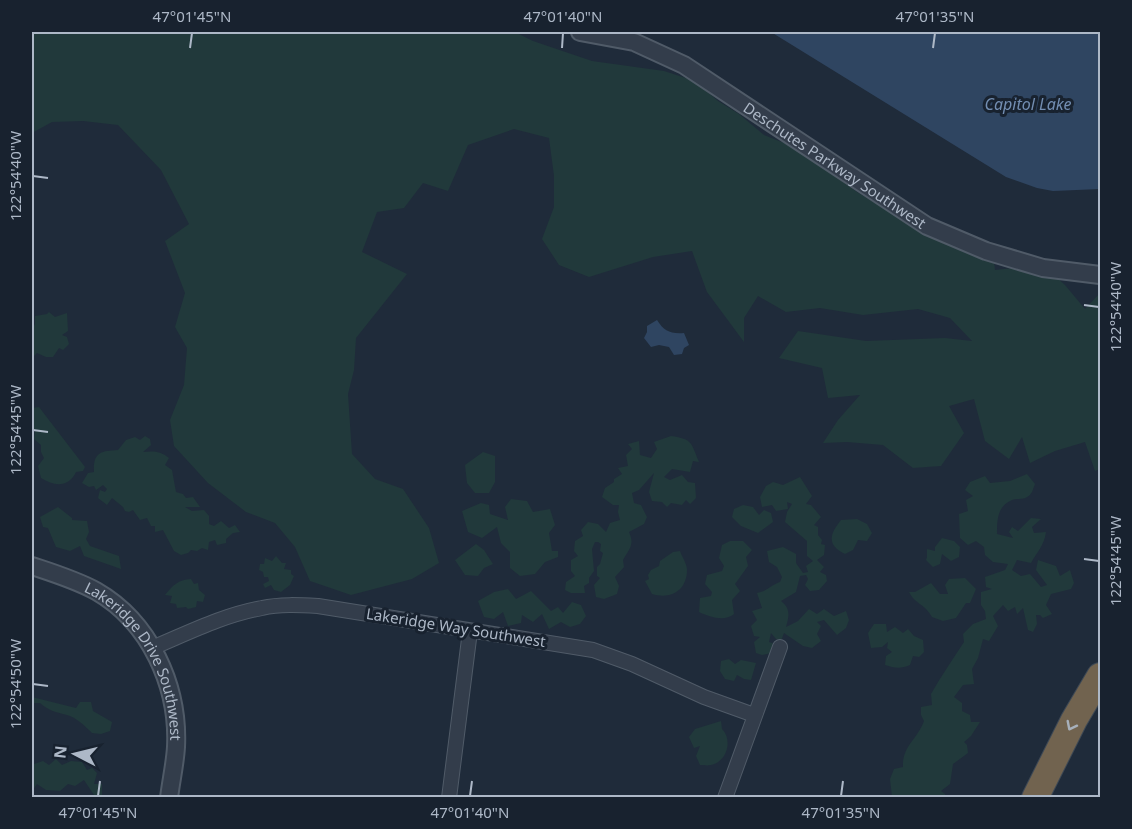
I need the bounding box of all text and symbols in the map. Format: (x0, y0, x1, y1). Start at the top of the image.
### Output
text: 47°01'45"N (153, 6, 231, 26)
text: 47°01'40"N (524, 6, 602, 26)
text: 47°01'35"N (896, 6, 974, 26)
water label: Capitol Lake (985, 93, 1071, 115)
street label: Deschutes Parkway Southwest (740, 97, 931, 233)
text: 122°54'40"W (5, 131, 25, 221)
text: 122°54'40"W (1105, 262, 1125, 352)
text: 122°54'45"W (5, 385, 25, 475)
text: 122°54'45"W (1105, 516, 1125, 606)
street label: Lakeridge Drive Southwest (82, 577, 186, 741)
street label: Lakeridge Way Southwest (365, 603, 548, 651)
text: 122°54'50"W (5, 639, 25, 729)
one-way arrow (1067, 720, 1078, 731)
north arrow (45, 724, 105, 784)
text: N (48, 744, 72, 760)
text: 47°01'45"N (59, 802, 137, 822)
text: 47°01'40"N (431, 802, 509, 822)
text: 47°01'35"N (802, 802, 880, 822)

